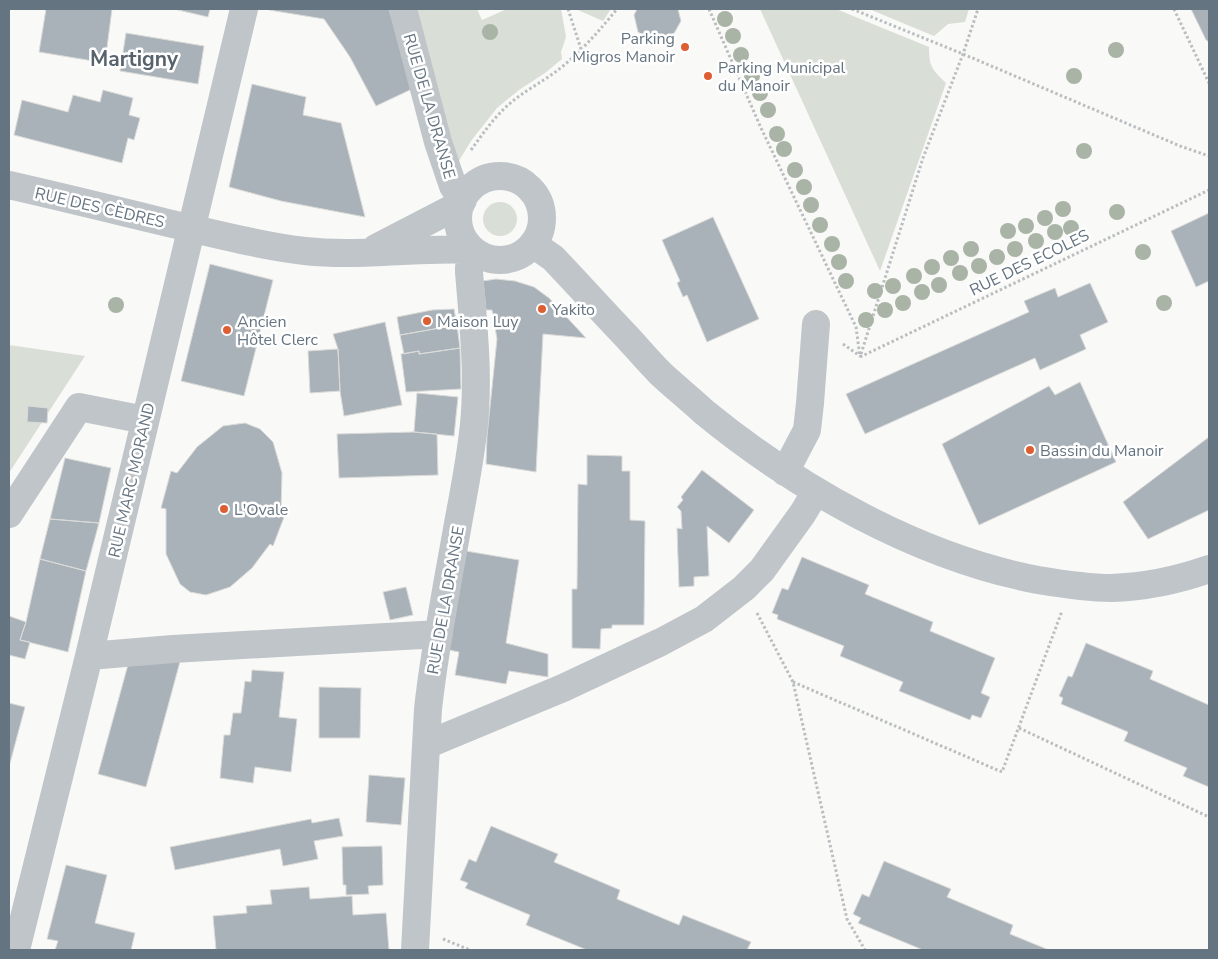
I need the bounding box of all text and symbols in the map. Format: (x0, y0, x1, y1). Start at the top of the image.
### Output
place label: Parking Migros Manoir (572, 28, 675, 68)
street label: RUE DE LA DRANSE (398, 31, 460, 182)
marker: Parking Migros Manoir (679, 41, 691, 53)
district label: Martigny (90, 45, 179, 73)
place label: Parking Municipal du Manoir (718, 57, 846, 97)
marker: Parking Municipal du Manoir (702, 70, 714, 82)
street label: RUE DES CÈDRES (33, 182, 167, 234)
street label: RUE DES ECOLES (966, 224, 1093, 301)
place label: Yakito (551, 299, 595, 321)
marker: Yakito (536, 303, 548, 315)
place label: Ancien Hôtel Clerc (237, 311, 318, 351)
place label: Maison Luy (437, 311, 519, 333)
marker: Maison Luy (421, 315, 433, 327)
marker: Ancien Hôtel Clerc (221, 324, 233, 336)
street label: RUE MARC MORAND (103, 401, 161, 560)
place label: Bassin du Manoir (1040, 440, 1164, 462)
marker: Bassin du Manoir (1024, 444, 1036, 456)
place label: L'Ovale (234, 499, 288, 521)
marker: L'Ovale (218, 503, 230, 515)
street label: RUE DE LA DRANSE (422, 524, 470, 676)

